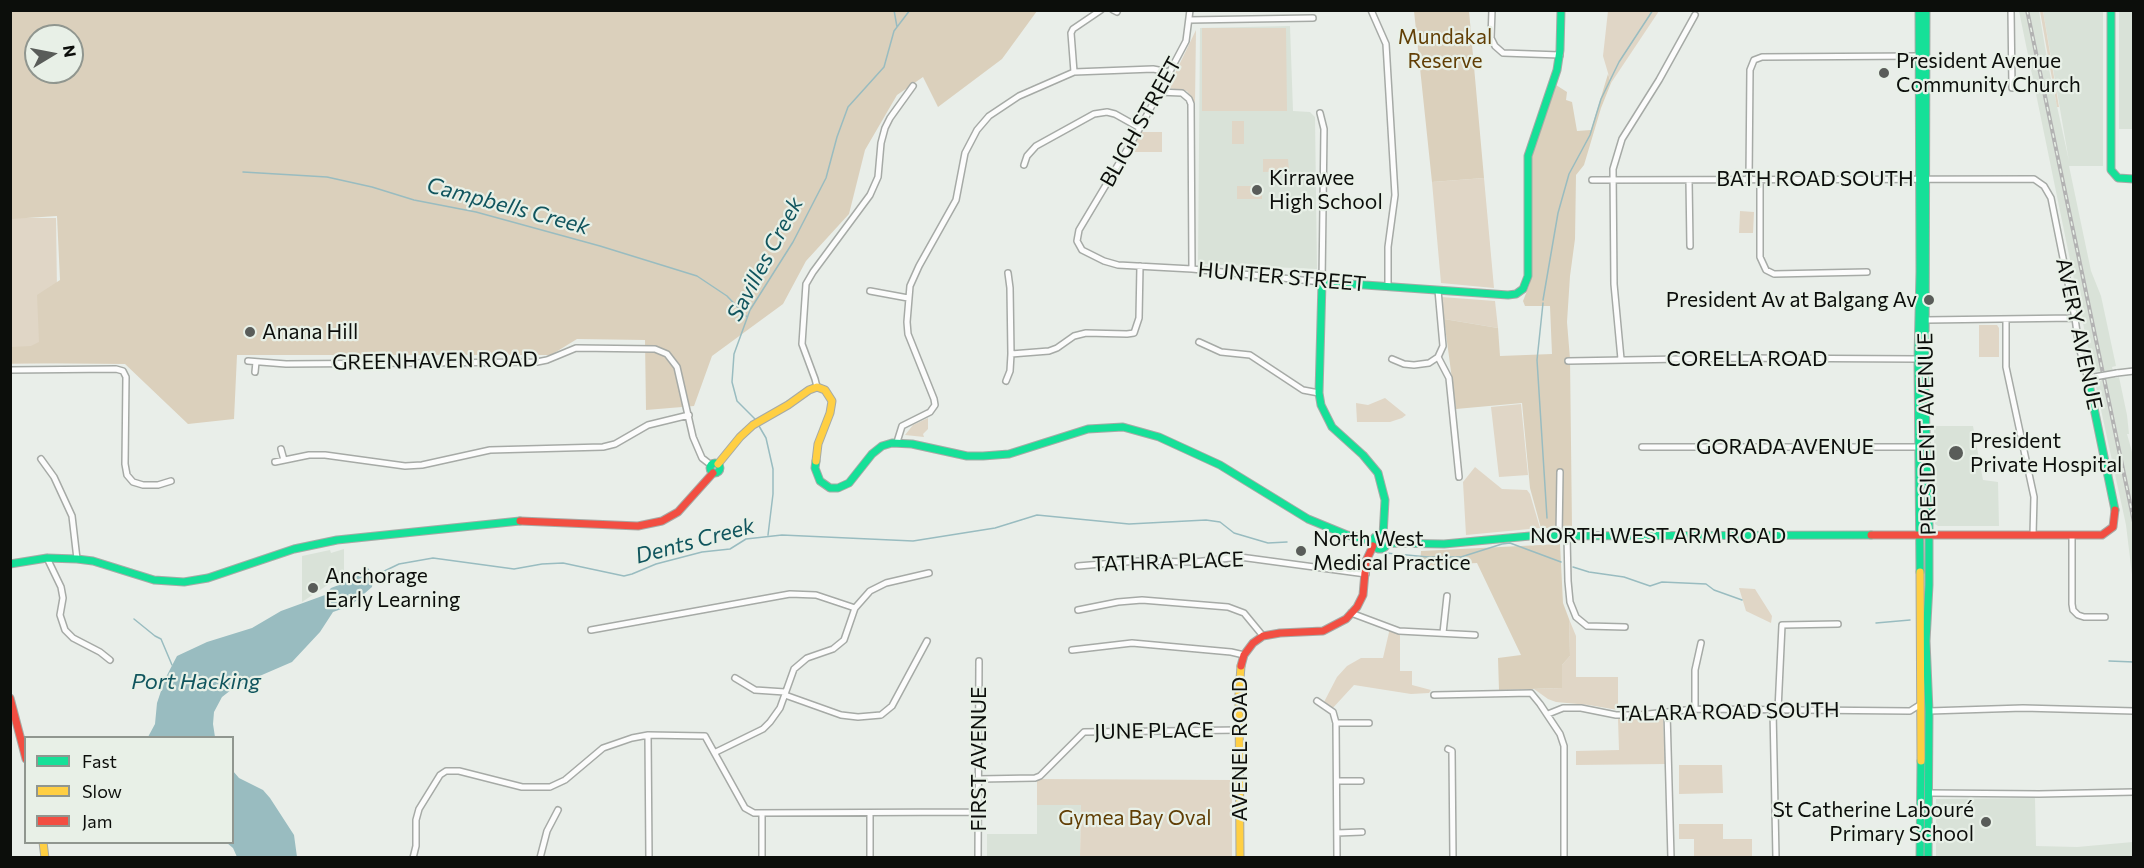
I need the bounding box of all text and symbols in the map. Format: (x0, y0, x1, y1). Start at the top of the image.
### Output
north arrow (24, 24, 84, 84)
park label: Mundakal Reserve (1398, 24, 1492, 74)
text: N (60, 44, 81, 59)
place label: President Avenue Community Church (1896, 48, 2081, 98)
street label: BLIGH STREET (1095, 53, 1187, 191)
marker: President Avenue Community Church (1877, 66, 1891, 80)
place label: Kirrawee High School (1269, 165, 1383, 215)
street label: BATH ROAD SOUTH (1716, 166, 1914, 192)
water label: Campbells Creek (424, 172, 592, 240)
marker: Kirrawee High School (1250, 183, 1264, 197)
water label: Savilles Creek (721, 193, 809, 325)
street label: AVERY AVENUE (2051, 256, 2107, 412)
street label: HUNTER STREET (1197, 257, 1367, 297)
place label: President Av at Balgang Av (1666, 287, 1917, 313)
marker: President Av at Balgang Av (1922, 293, 1936, 307)
place label: Anana Hill (262, 319, 358, 345)
marker: Anana Hill (243, 325, 257, 339)
street label: PRESIDENT AVENUE (1913, 332, 1941, 536)
street label: CORELLA ROAD (1667, 346, 1827, 372)
street label: GREENHAVEN ROAD (332, 347, 538, 375)
place label: President Private Hospital (1970, 428, 2122, 478)
street label: GORADA AVENUE (1696, 434, 1874, 460)
marker: President Private Hospital (1947, 444, 1965, 462)
water label: Dents Creek (633, 512, 757, 570)
street label: NORTH WEST ARM ROAD (1530, 523, 1786, 549)
place label: North West Medical Practice (1313, 526, 1471, 576)
marker: North West Medical Practice (1294, 544, 1308, 558)
street label: TATHRA PLACE (1092, 547, 1244, 577)
place label: Anchorage Early Learning (325, 563, 460, 613)
marker: Anchorage Early Learning (306, 581, 320, 595)
water label: Port Hacking (131, 669, 261, 695)
street label: AVENEL ROAD (1227, 677, 1253, 821)
street label: FIRST AVENUE (966, 687, 992, 831)
street label: TALARA ROAD SOUTH (1616, 697, 1840, 727)
street label: JUNE PLACE (1094, 717, 1214, 745)
legend (24, 736, 234, 844)
text: Fast (82, 750, 117, 772)
text: Slow (82, 780, 122, 802)
place label: St Catherine Labouré Primary School (1772, 797, 1974, 847)
park label: Gymea Bay Oval (1058, 805, 1212, 831)
text: Jam (82, 810, 112, 832)
marker: St Catherine Labouré Primary School (1979, 815, 1993, 829)

